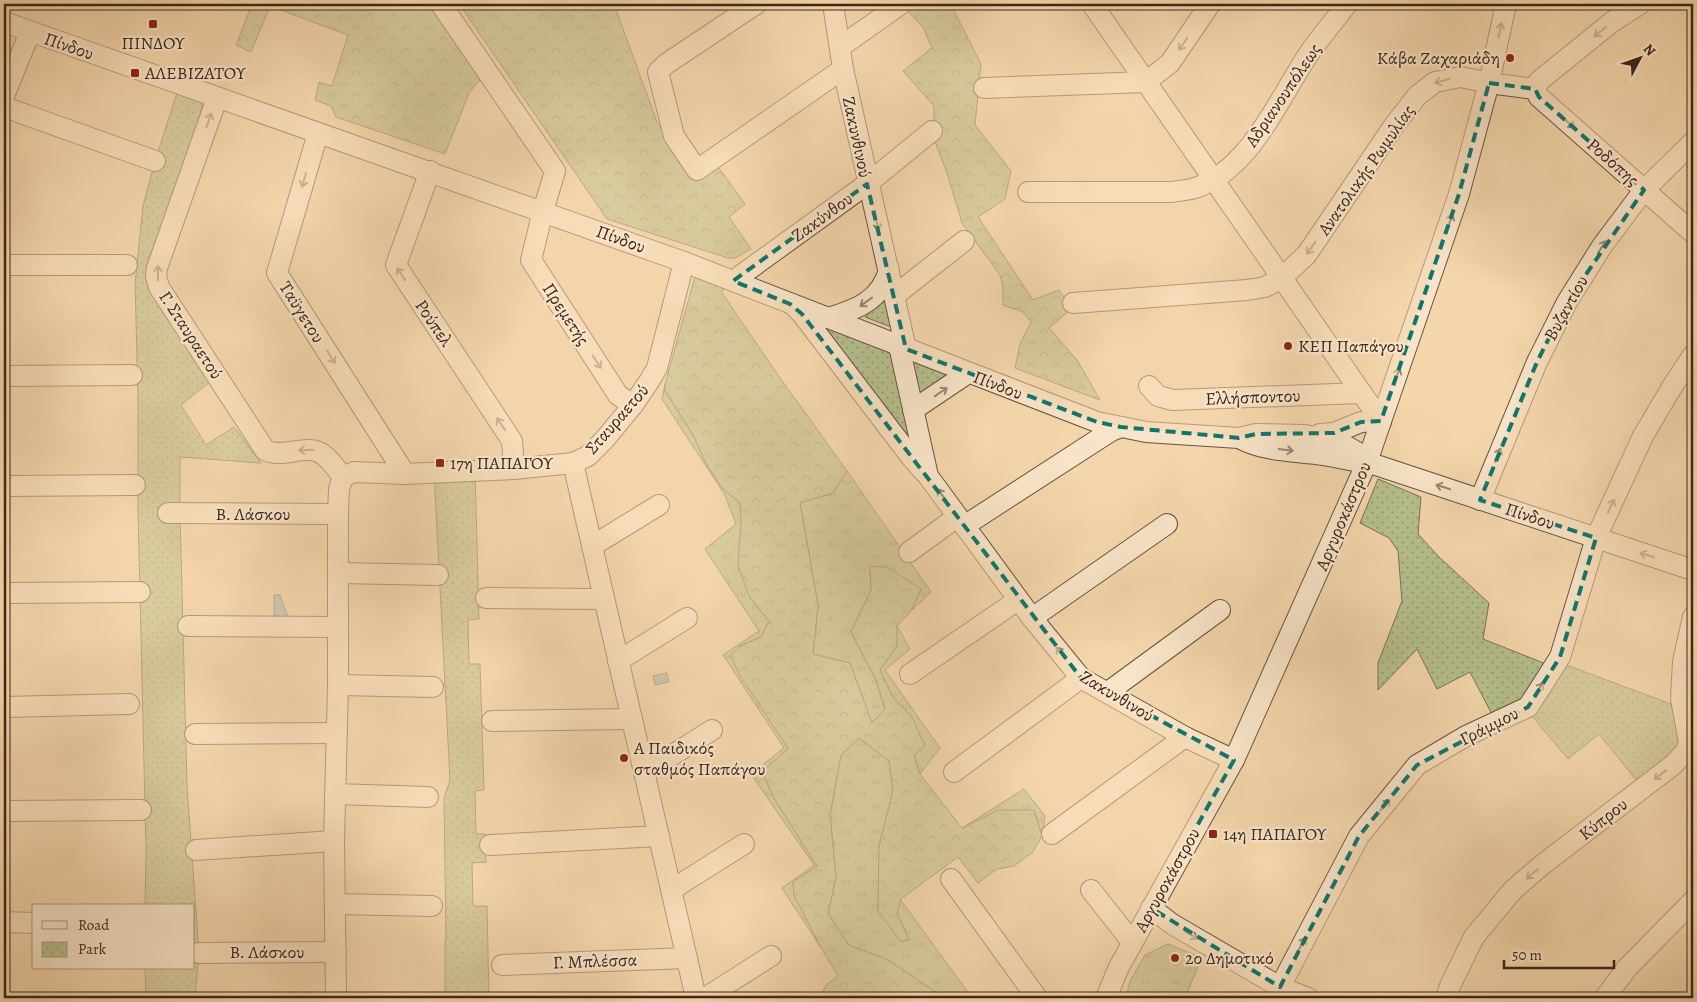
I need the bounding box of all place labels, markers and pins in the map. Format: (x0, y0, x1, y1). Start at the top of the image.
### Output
marker: ΠΙΝΔΟΥ (147, 18, 159, 30)
place label: ΠΙΝΔΟΥ (121, 31, 186, 55)
place label: Κάβα Ζαχαριάδη (1377, 46, 1500, 70)
marker: Κάβα Ζαχαριάδη (1504, 52, 1516, 64)
place label: ΑΛΕΒΙΖΑΤΟΥ (144, 61, 247, 85)
marker: ΑΛΕΒΙΖΑΤΟΥ (129, 67, 141, 79)
place label: ΚΕΠ Παπάγου (1298, 334, 1404, 358)
marker: ΚΕΠ Παπάγου (1282, 340, 1294, 352)
place label: 17η ΠΑΠΑΓΟΥ (450, 451, 554, 475)
marker: 17η ΠΑΠΑΓΟΥ (434, 457, 446, 469)
place label: Α Παιδικός σταθμός Παπάγου (633, 736, 765, 781)
marker: Α Παιδικός σταθμός Παπάγου (618, 752, 630, 764)
place label: 14η ΠΑΠΑΓΟΥ (1223, 822, 1328, 846)
marker: 14η ΠΑΠΑΓΟΥ (1207, 828, 1219, 840)
place label: 2ο Δημοτικό (1185, 946, 1274, 970)
marker: 2ο Δημοτικό (1169, 952, 1181, 964)

